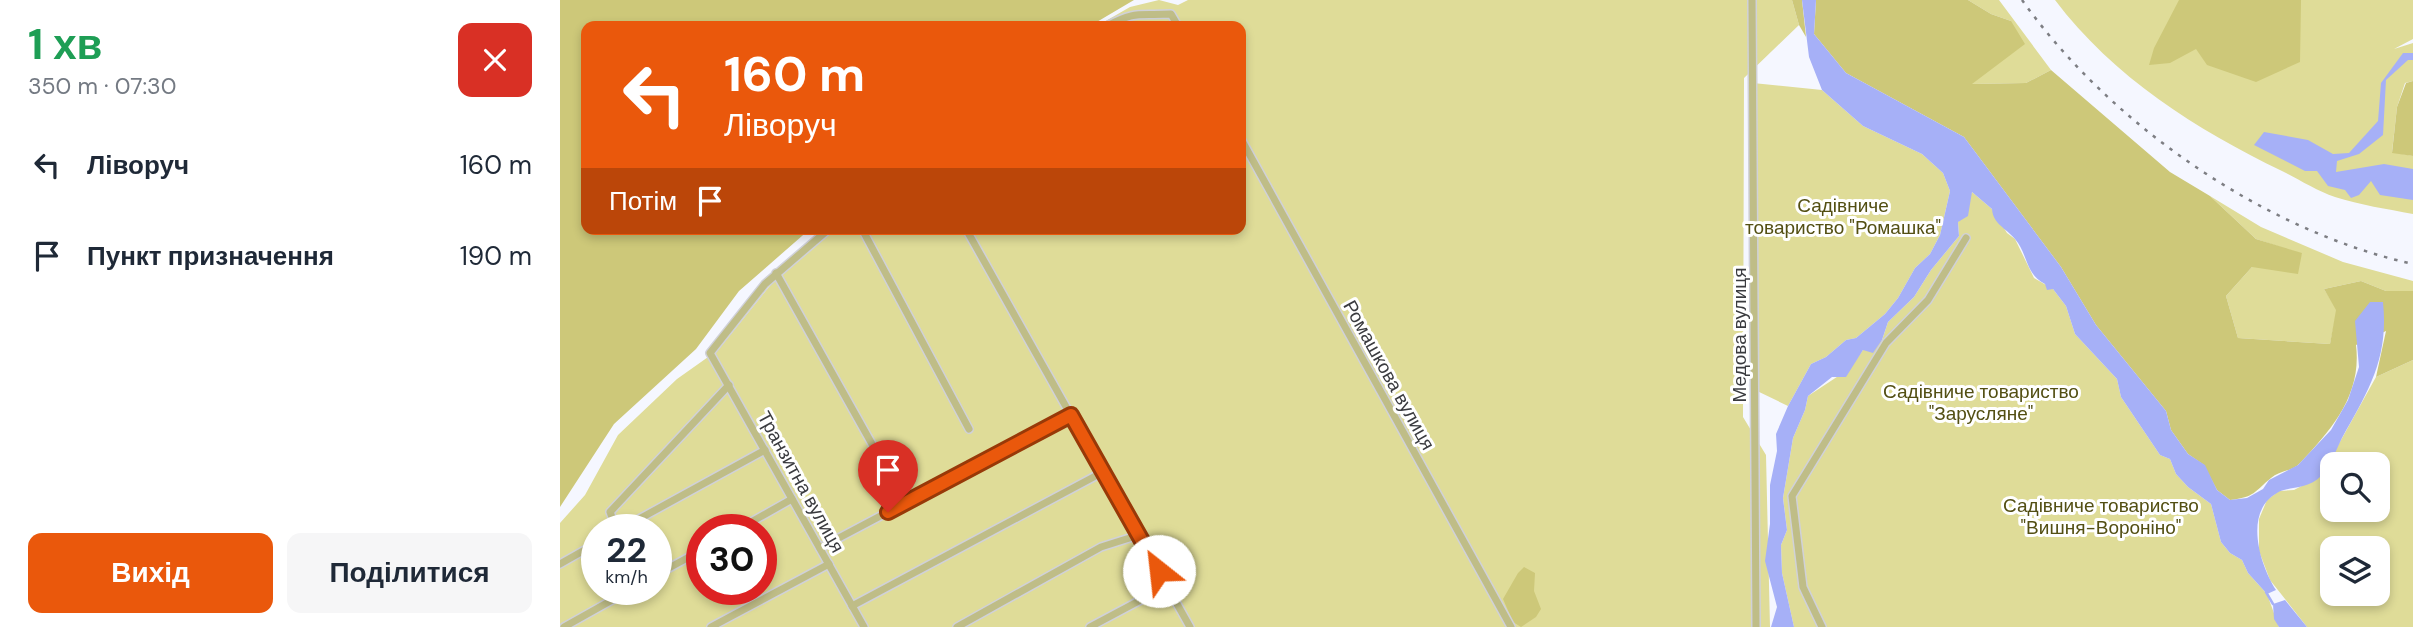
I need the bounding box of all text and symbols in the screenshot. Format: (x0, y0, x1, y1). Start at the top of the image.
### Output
text: 1 хв (28, 17, 102, 72)
button: close (458, 23, 532, 97)
text: 160 m (724, 42, 865, 106)
icon: left (609, 49, 700, 140)
text: 350 m · 07:30 (28, 71, 176, 101)
text: Ліворуч (724, 104, 837, 146)
icon: left (28, 146, 66, 184)
text: Ліворуч (87, 148, 189, 182)
text: 160 m (460, 148, 532, 182)
icon: arrive (691, 182, 729, 220)
text: Потім (609, 184, 677, 218)
park label: Садівниче товариство "Ромашка" (1745, 193, 1941, 240)
icon: arrive (28, 237, 66, 275)
text: Пункт призначення (87, 239, 334, 273)
text: 190 m (460, 239, 532, 273)
street label: Медова вулиця (1727, 268, 1752, 402)
street label: Ромашкова вулиця (1337, 296, 1441, 454)
park label: Садівниче товариство "Зарусляне" (1883, 379, 2079, 426)
street label: Транзитна вулиця (752, 407, 850, 557)
pin (858, 440, 918, 512)
icon: arrive (869, 451, 907, 489)
map controls (2320, 452, 2390, 606)
button: search (2320, 452, 2390, 522)
park label: Садівниче товариство "Вишня-Вороніно" (2003, 493, 2199, 540)
speed limit sign: 30 (686, 514, 777, 605)
text: 22 (606, 527, 647, 573)
button: Вихід (28, 533, 273, 613)
button: Поділитися (287, 533, 532, 613)
position arrow (1122, 534, 1196, 608)
button: layers (2320, 536, 2390, 606)
text: km/h (605, 565, 648, 589)

